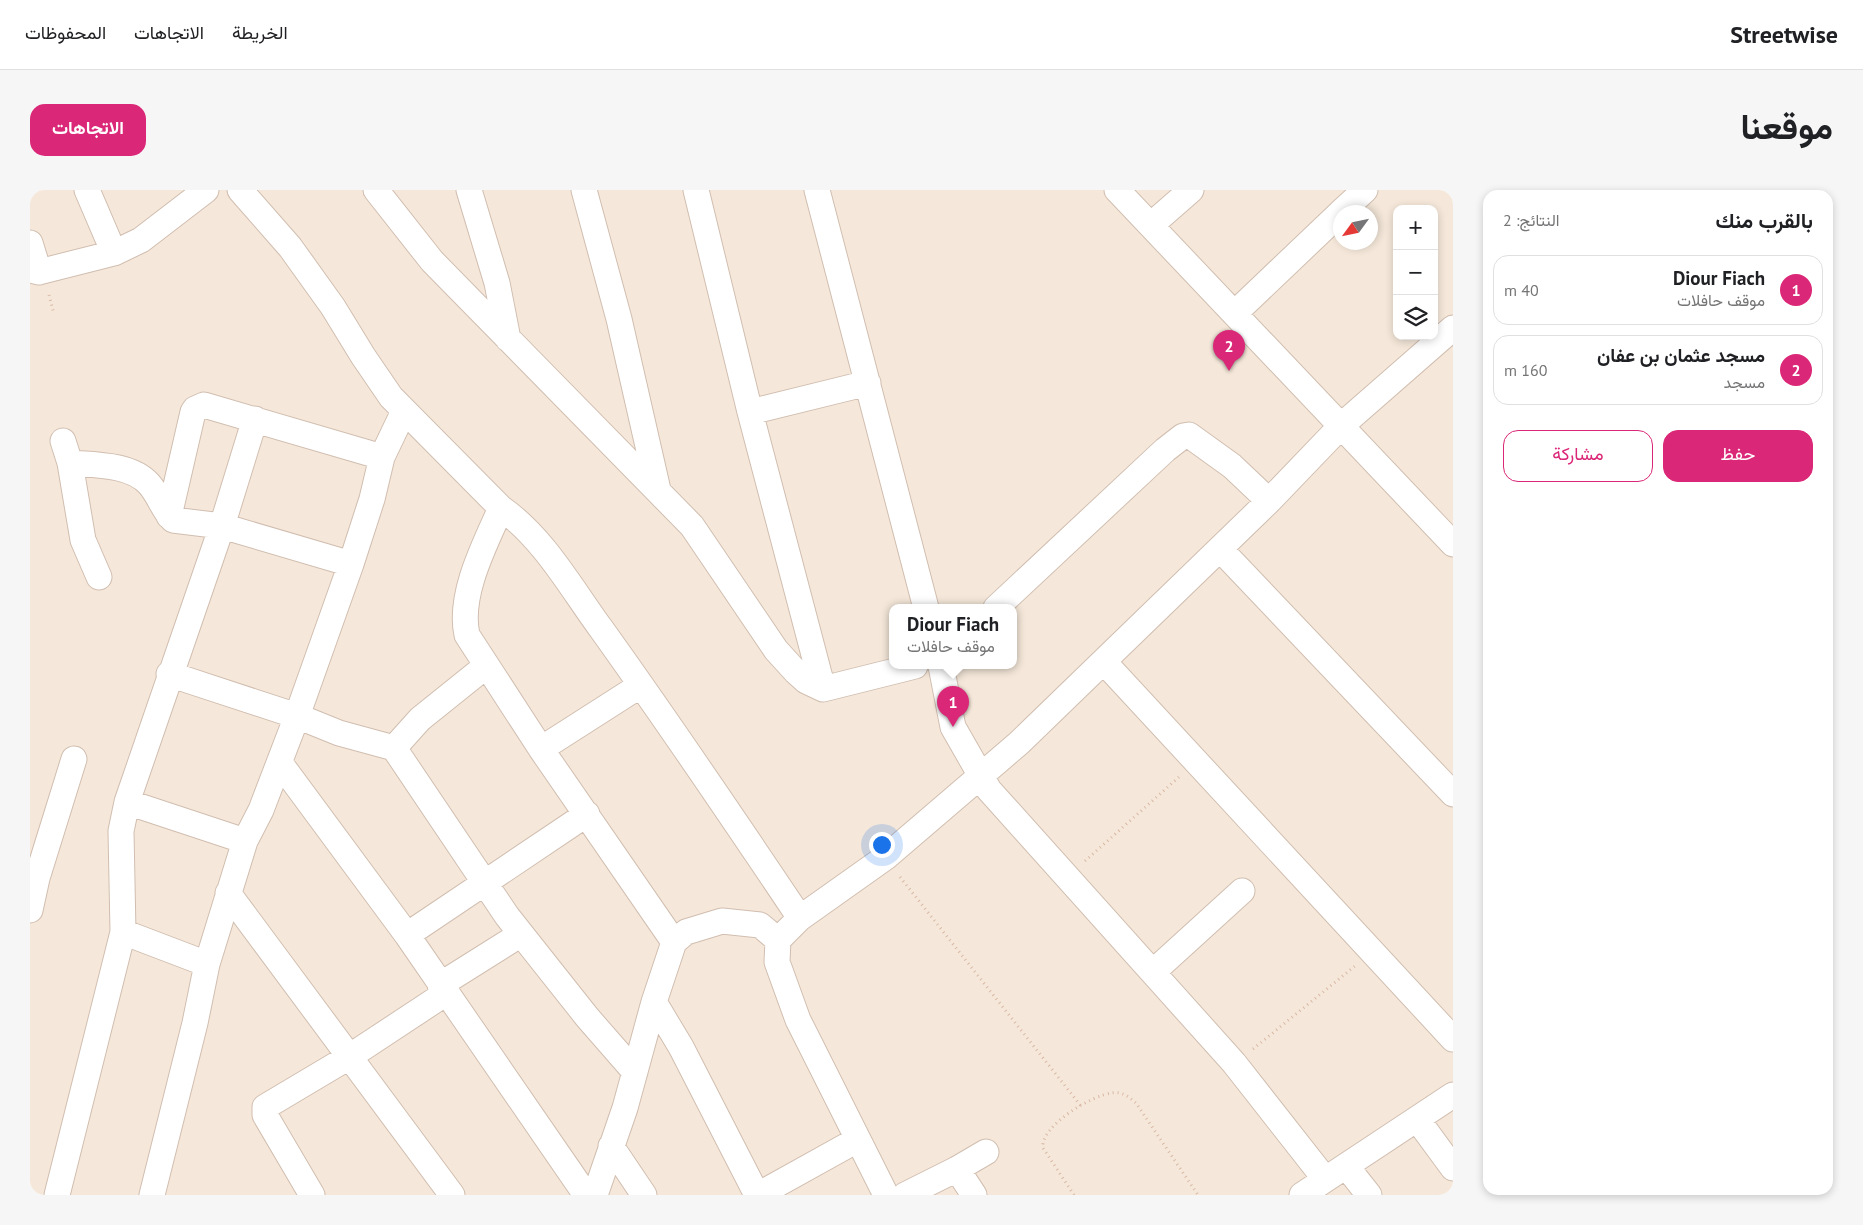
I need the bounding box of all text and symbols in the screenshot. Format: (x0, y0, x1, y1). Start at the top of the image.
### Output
text: Streetwise (1730, 19, 1838, 50)
text: المحفوظات (25, 21, 106, 44)
text: الاتجاهات (134, 21, 204, 44)
text: الخريطة (232, 21, 288, 44)
text: موقعنا (1740, 103, 1833, 149)
button: الاتجاهات (30, 104, 146, 156)
north arrow (1333, 205, 1378, 250)
map controls (1393, 205, 1438, 340)
button: + (1393, 205, 1438, 250)
text: بالقرب منك (1715, 207, 1813, 234)
text: النتائج: 2 (1503, 210, 1559, 230)
button: − (1393, 250, 1438, 295)
text: Diour Fiach (1673, 266, 1765, 290)
text: 40 m (1504, 280, 1539, 300)
text: 1 (1791, 280, 1801, 300)
text: موقف حافلات (1677, 290, 1765, 310)
button: layers (1393, 295, 1438, 340)
pin: 2 (1213, 330, 1245, 371)
text: مسجد عثمان بن عفان (1597, 343, 1765, 367)
text: 160 m (1504, 360, 1547, 380)
text: 2 (1791, 360, 1801, 380)
text: مسجد (1724, 372, 1765, 392)
button: مشاركة (1503, 430, 1653, 482)
button: حفظ (1663, 430, 1813, 482)
popup (889, 604, 1017, 669)
text: Diour Fiach (907, 612, 999, 636)
text: موقف حافلات (907, 636, 995, 656)
pin: 1 (937, 686, 969, 727)
your location (869, 832, 895, 858)

